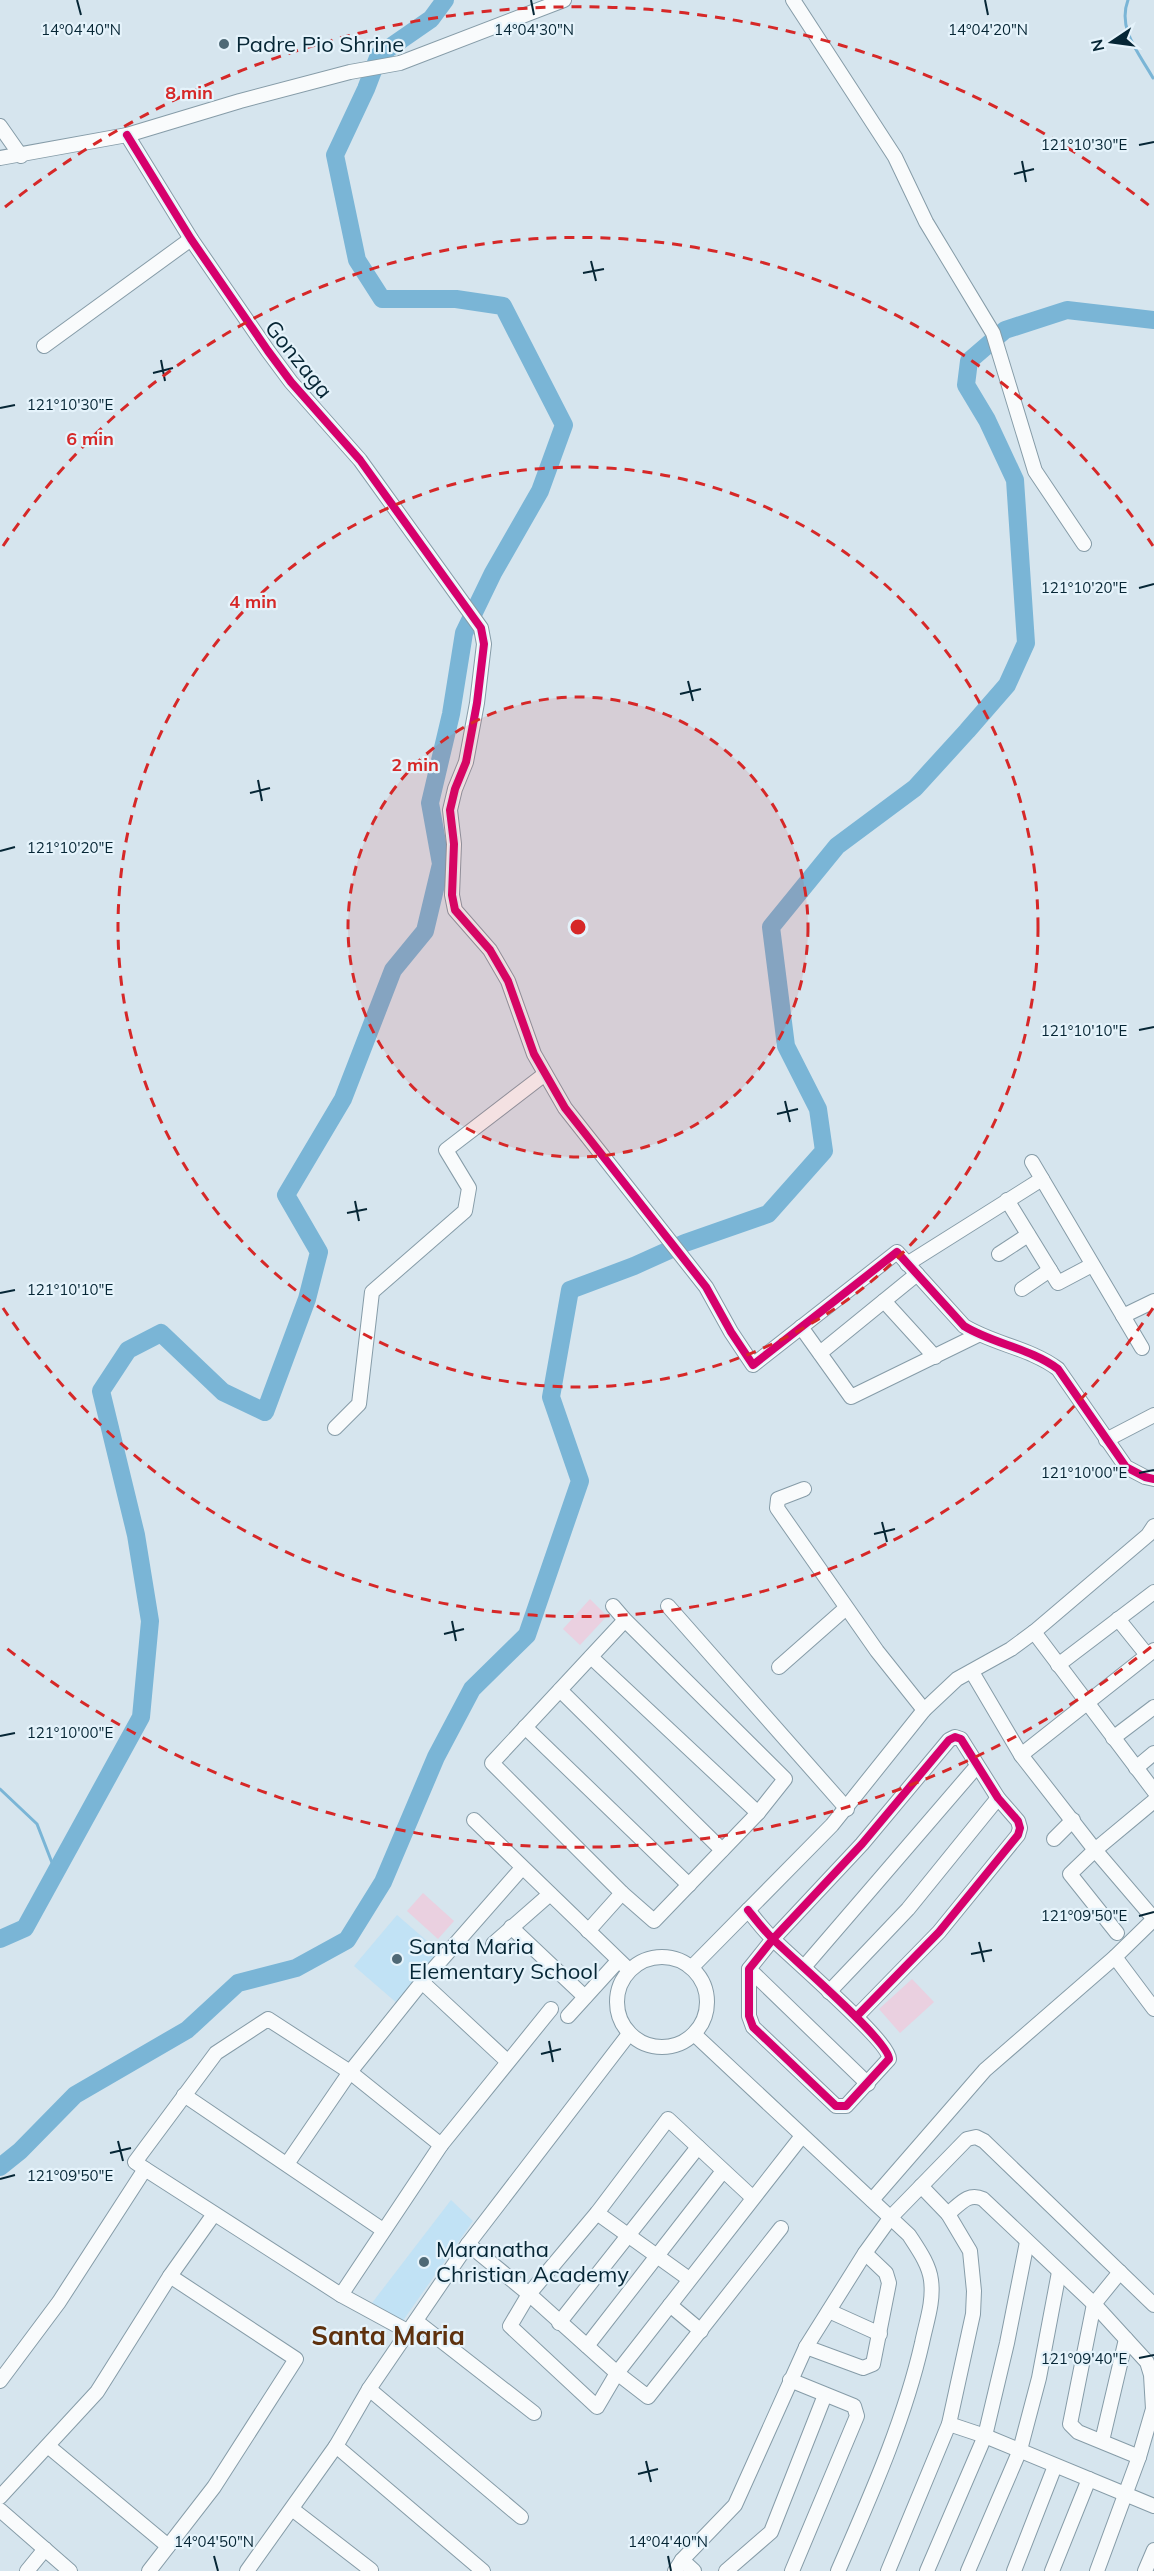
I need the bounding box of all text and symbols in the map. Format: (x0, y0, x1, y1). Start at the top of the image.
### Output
north arrow (1082, 12, 1142, 72)
text: 14°04'40"N (41, 20, 121, 39)
text: 14°04'30"N (494, 20, 574, 39)
text: 14°04'20"N (948, 20, 1028, 39)
place label: Padre Pio Shrine (236, 30, 404, 58)
marker: Padre Pio Shrine (217, 37, 231, 51)
text: N (1086, 37, 1108, 54)
text: 8 min (165, 81, 213, 104)
text: 121°10'30"E (1041, 135, 1127, 154)
street label: Gonzaga (259, 314, 339, 404)
text: 121°10'30"E (27, 395, 113, 414)
text: 6 min (66, 427, 114, 450)
text: 121°10'20"E (1041, 578, 1127, 597)
text: 4 min (229, 590, 277, 613)
text: 2 min (391, 753, 439, 776)
text: 121°10'20"E (27, 838, 113, 857)
centre of rings (568, 917, 588, 937)
text: 121°10'10"E (1041, 1021, 1127, 1040)
text: 121°10'10"E (27, 1280, 113, 1299)
text: 121°10'00"E (1041, 1463, 1127, 1482)
text: 121°10'00"E (27, 1723, 113, 1742)
text: 121°09'50"E (1041, 1906, 1127, 1925)
place label: Santa Maria Elementary School (409, 1932, 598, 1985)
marker: Santa Maria Elementary School (390, 1952, 404, 1966)
text: 121°09'50"E (27, 2166, 113, 2185)
place label: Maranatha Christian Academy (436, 2235, 629, 2288)
marker: Maranatha Christian Academy (417, 2255, 431, 2269)
district label: Santa Maria (311, 2319, 465, 2352)
text: 121°09'40"E (1041, 2349, 1127, 2368)
text: 14°04'50"N (174, 2532, 254, 2551)
text: 14°04'40"N (628, 2532, 708, 2551)

